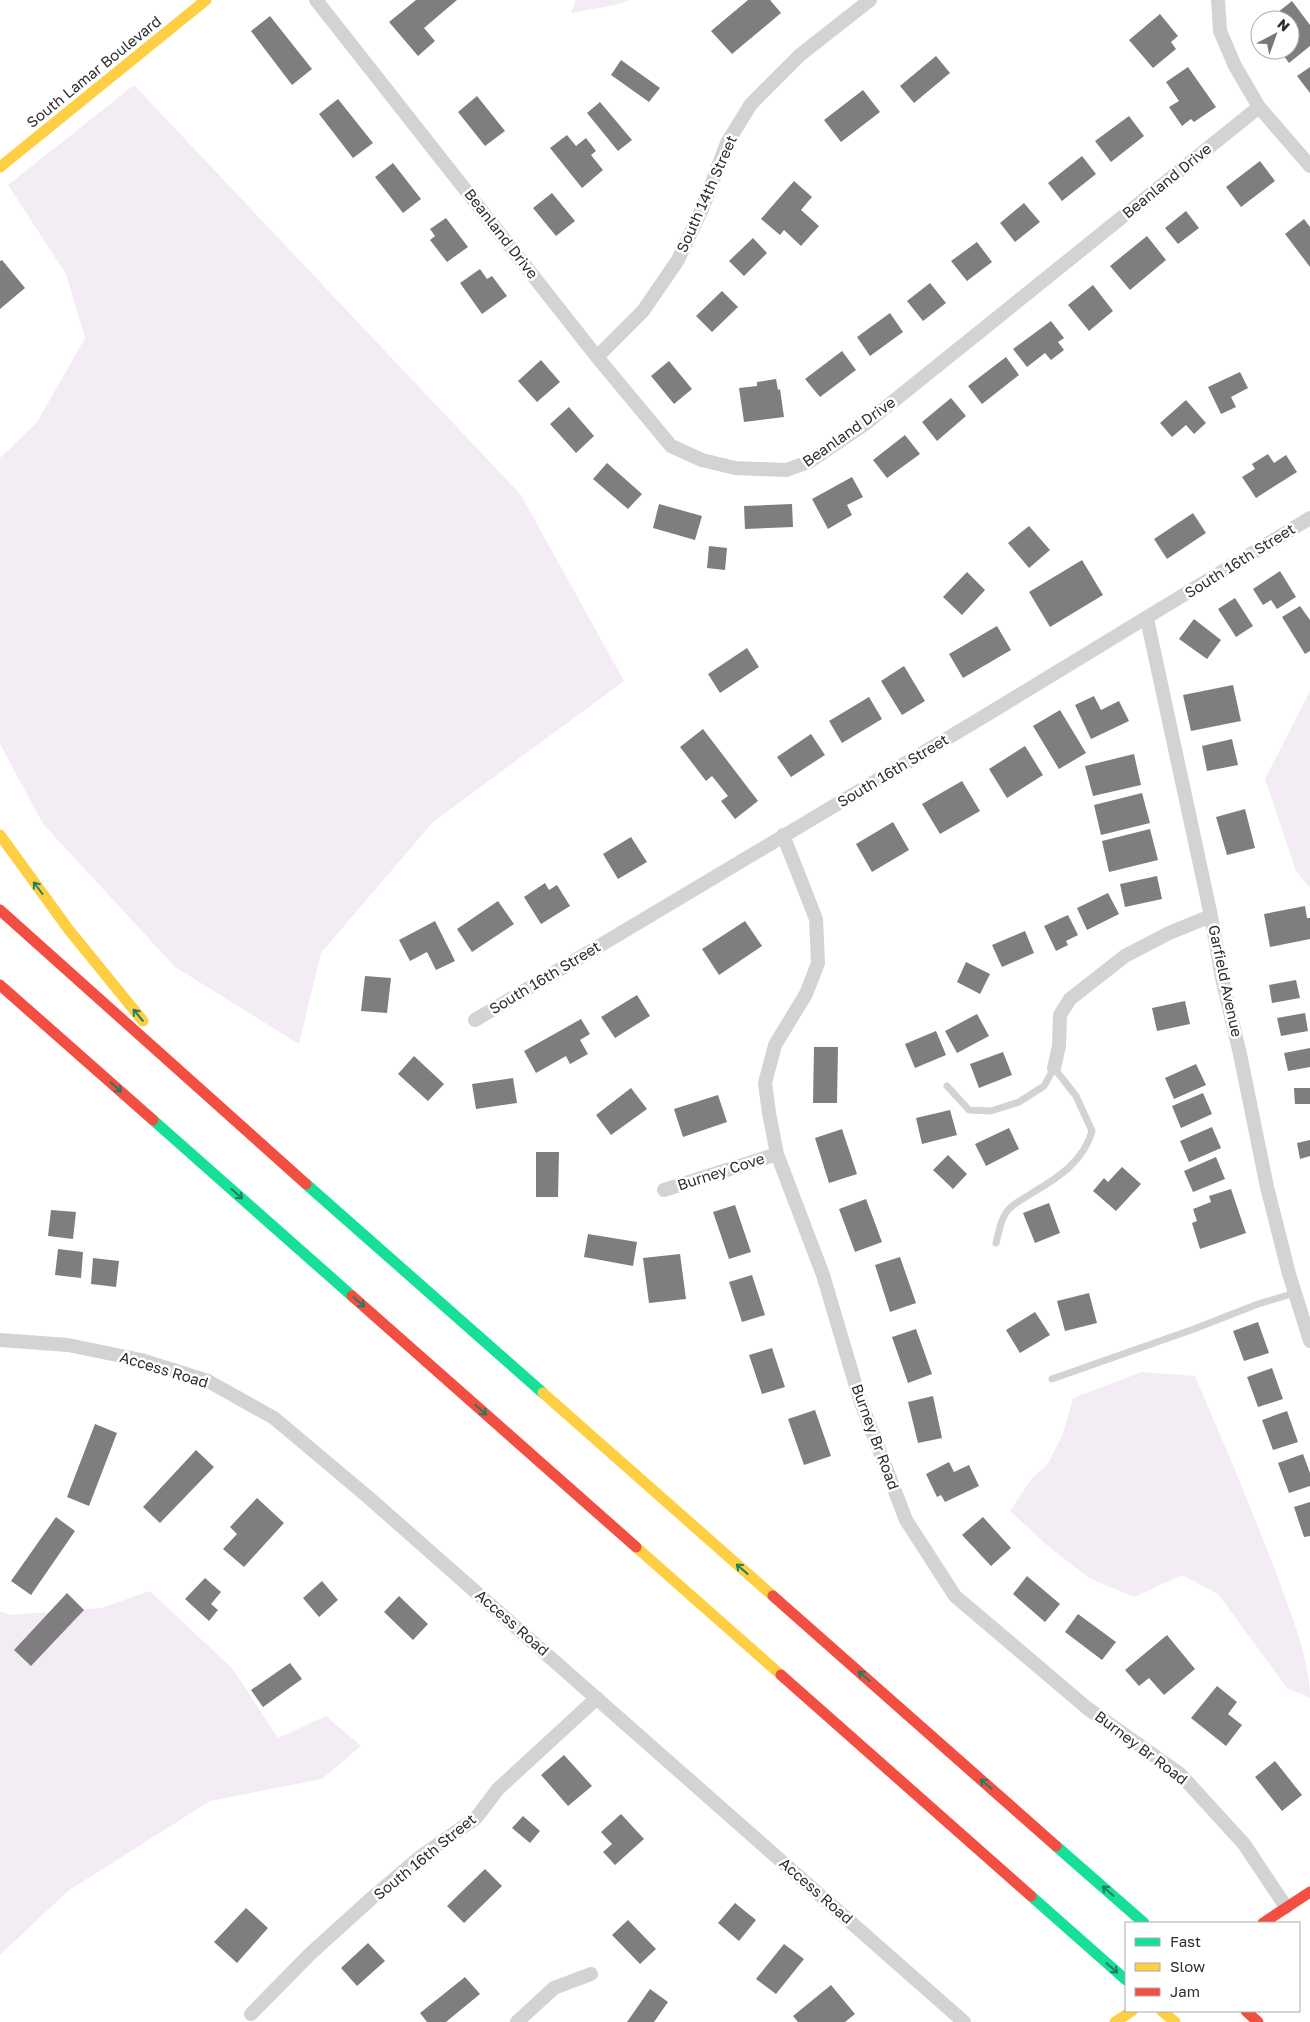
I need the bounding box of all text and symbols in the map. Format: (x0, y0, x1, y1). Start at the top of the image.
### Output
north arrow (1250, 10, 1300, 60)
street label: South Lamar Boulevard (23, 11, 164, 131)
text: N (1274, 15, 1293, 35)
street label: South 14th Street (672, 132, 740, 255)
street label: Beanland Drive (1118, 139, 1215, 222)
street label: Beanland Drive (461, 185, 543, 282)
street label: Beanland Drive (799, 392, 899, 470)
street label: South 16th Street (1181, 519, 1298, 601)
street label: South 16th Street (834, 730, 951, 810)
one-way arrow (32, 882, 43, 895)
street label: Garfield Avenue (1205, 923, 1247, 1039)
street label: South 16th Street (486, 937, 603, 1017)
one-way arrow (133, 1009, 144, 1022)
one-way arrow (109, 1081, 122, 1092)
street label: Burney Cove (675, 1148, 767, 1194)
one-way arrow (231, 1189, 244, 1200)
one-way arrow (353, 1296, 366, 1308)
street label: Access Road (118, 1347, 211, 1391)
street label: Burney Br Road (848, 1381, 903, 1492)
one-way arrow (474, 1404, 487, 1415)
one-way arrow (736, 1563, 749, 1574)
street label: Access Road (472, 1585, 553, 1659)
one-way arrow (858, 1670, 871, 1682)
street label: Burney Br Road (1092, 1707, 1191, 1788)
one-way arrow (980, 1778, 993, 1789)
street label: South 16th Street (370, 1809, 479, 1903)
street label: Access Road (776, 1853, 857, 1927)
one-way arrow (1101, 1885, 1114, 1897)
legend (1125, 1922, 1300, 2012)
text: Fast (1170, 1932, 1201, 1950)
text: Slow (1170, 1957, 1205, 1975)
one-way arrow (1106, 1962, 1119, 1973)
text: Jam (1170, 1982, 1200, 2000)

